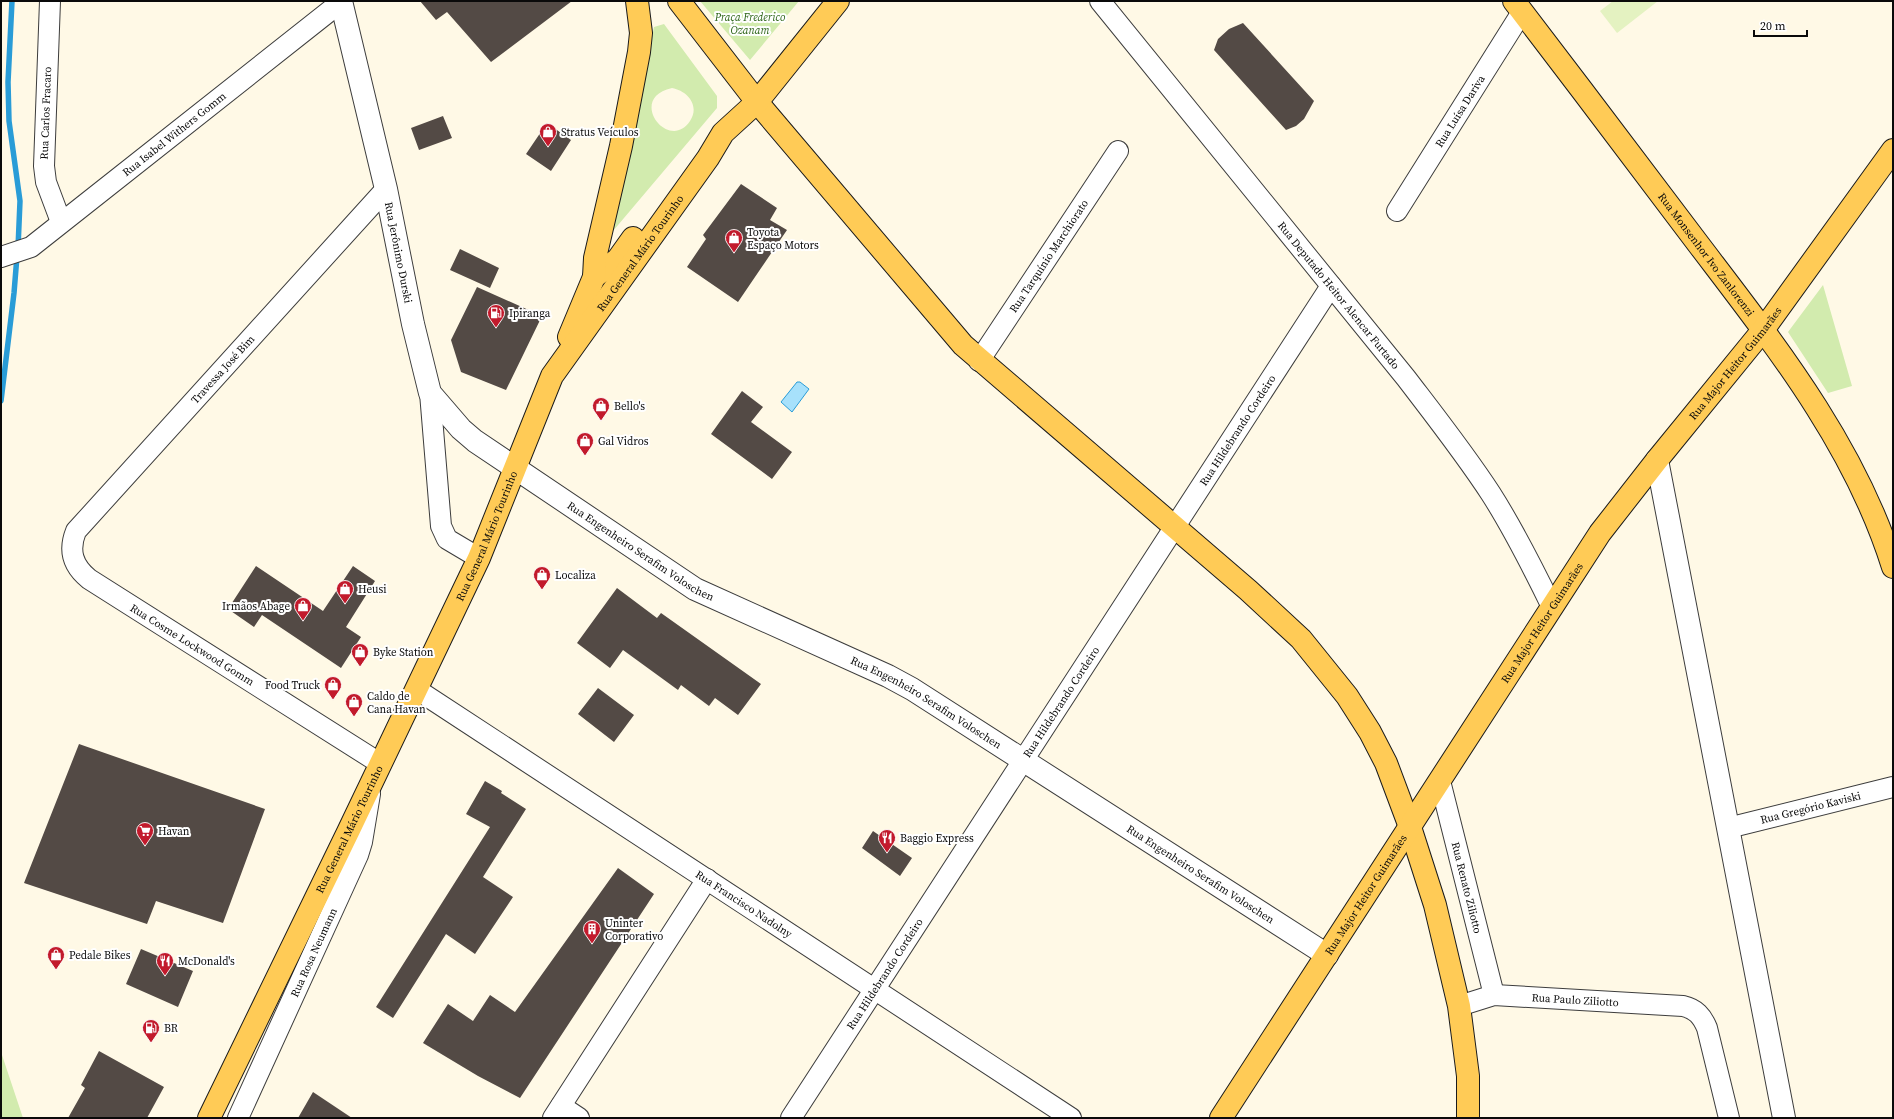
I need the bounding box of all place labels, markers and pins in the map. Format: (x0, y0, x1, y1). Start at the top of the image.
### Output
shop icon: Stratus Veículos (538, 122, 558, 147)
place label: Stratus Veículos (561, 125, 639, 140)
place label: Toyota Espaço Motors (747, 225, 819, 253)
shop icon: Toyota Espaço Motors (724, 228, 744, 253)
fuel station icon: Ipiranga (486, 303, 506, 328)
place label: Ipiranga (509, 306, 551, 321)
shop icon: Bello's (591, 396, 611, 421)
place label: Bello's (614, 399, 645, 414)
shop icon: Gal Vidros (575, 431, 595, 456)
place label: Gal Vidros (598, 434, 649, 449)
shop icon: Localiza (532, 565, 552, 590)
place label: Localiza (555, 568, 596, 583)
shop icon: Heusi (335, 579, 355, 604)
place label: Heusi (358, 582, 387, 597)
shop icon: Irmãos Abage (293, 596, 313, 621)
place label: Irmãos Abage (222, 599, 290, 614)
shop icon: Byke Station (350, 642, 370, 667)
place label: Byke Station (373, 645, 434, 660)
shop icon: Food Truck (323, 675, 343, 700)
place label: Food Truck (265, 678, 321, 693)
place label: Caldo de Cana Havan (367, 689, 426, 717)
shop icon: Caldo de Cana Havan (344, 692, 364, 717)
supermarket icon: Havan (135, 821, 155, 846)
place label: Havan (158, 824, 190, 839)
restaurant icon: Baggio Express (877, 828, 897, 853)
place label: Baggio Express (900, 831, 974, 846)
place label: Uninter Corporativo (605, 916, 663, 944)
building icon: Uninter Corporativo (582, 919, 602, 944)
shop icon: Pedale Bikes (46, 945, 66, 970)
place label: Pedale Bikes (69, 948, 131, 963)
restaurant icon: McDonald's (155, 951, 175, 976)
place label: McDonald's (178, 954, 235, 969)
fuel station icon: BR (141, 1018, 161, 1043)
place label: BR (164, 1021, 178, 1036)

